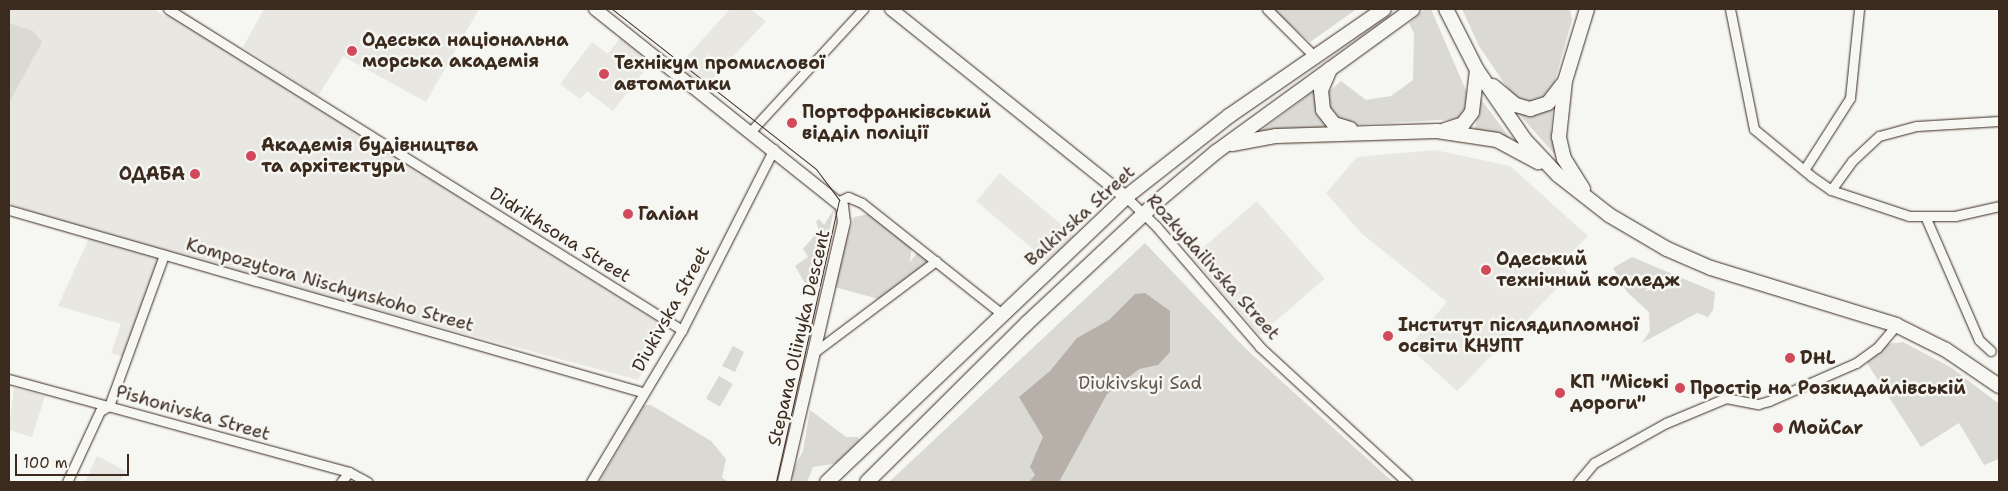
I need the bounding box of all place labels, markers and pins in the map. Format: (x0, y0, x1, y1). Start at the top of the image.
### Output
place label: Одеська національна морська академія (362, 30, 569, 72)
marker: Одеська національна морська академія (346, 45, 358, 57)
place label: Технікум промислової автоматики (614, 53, 825, 96)
marker: Технікум промислової автоматики (598, 68, 610, 80)
place label: Портофранківський відділ поліції (802, 102, 991, 144)
marker: Портофранківський відділ поліції (786, 117, 798, 129)
place label: Академія будівництва та архітектури (261, 135, 478, 178)
marker: Академія будівництва та архітектури (245, 150, 257, 162)
place label: ОДАБА (119, 163, 185, 185)
marker: ОДАБА (189, 168, 201, 180)
place label: Галіан (638, 203, 699, 225)
marker: Галіан (622, 208, 634, 220)
place label: Одеський технічний колледж (1496, 249, 1680, 292)
marker: Одеський технічний колледж (1480, 264, 1492, 276)
place label: Інститут післядипломної освіти КНУПТ (1398, 315, 1639, 358)
marker: Інститут післядипломної освіти КНУПТ (1382, 330, 1394, 342)
place label: DHL (1800, 347, 1835, 369)
marker: DHL (1784, 352, 1796, 364)
place label: КП "Міські дороги" (1570, 372, 1669, 414)
place label: Простір на Розкидайлівській (1690, 377, 1966, 399)
marker: Простір на Розкидайлівській (1674, 382, 1686, 394)
marker: КП "Міські дороги" (1554, 387, 1566, 399)
place label: МойCar (1788, 417, 1863, 439)
marker: МойCar (1772, 422, 1784, 434)

